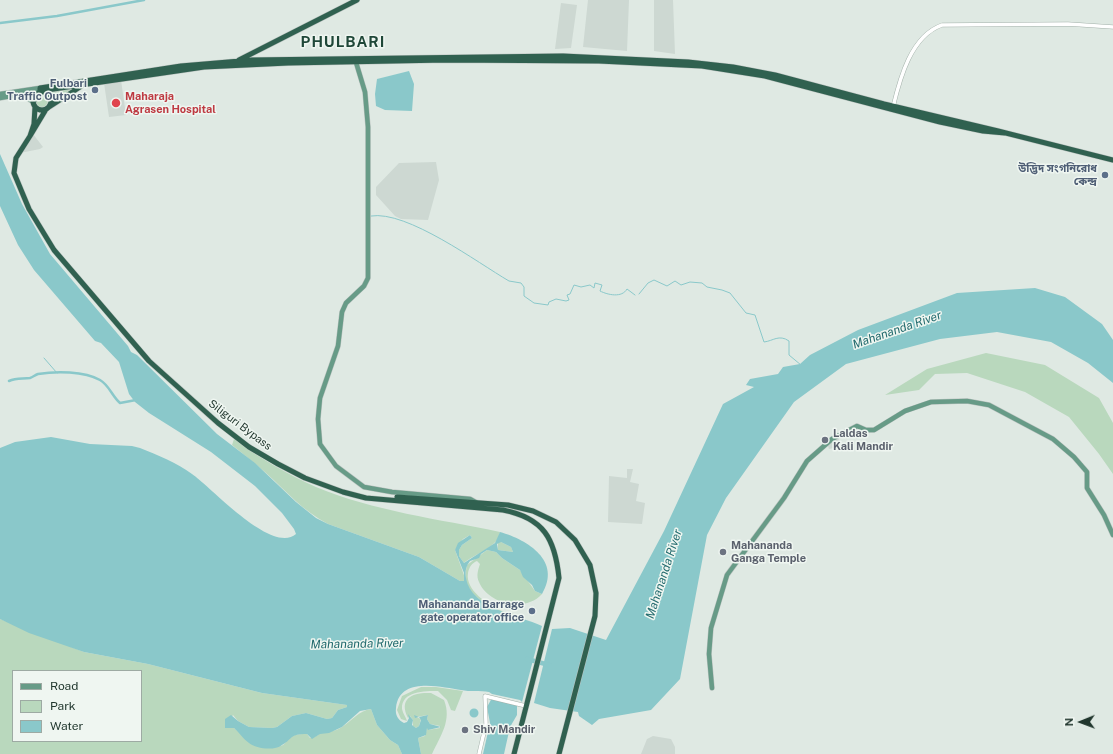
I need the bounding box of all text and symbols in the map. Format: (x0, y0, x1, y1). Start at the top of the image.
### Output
district label: PHULBARI (301, 33, 385, 51)
place label: Fulbari Traffic Outpost (7, 77, 87, 103)
marker: Fulbari Traffic Outpost (90, 85, 100, 95)
place label: Maharaja Agrasen Hospital (125, 90, 216, 116)
marker: Maharaja Agrasen Hospital (110, 97, 122, 109)
place label: উদ্ভিদ সংগনিরোধ কেন্দ্র (1018, 162, 1097, 188)
marker: উদ্ভিদ সংগনিরোধ কেন্দ্র (1100, 170, 1110, 180)
water label: Mahananda River (851, 308, 943, 352)
street label: Siliguri Bypass (206, 397, 274, 453)
place label: Laldas Kali Mandir (833, 427, 893, 453)
marker: Laldas Kali Mandir (820, 435, 830, 445)
water label: Mahananda River (643, 528, 685, 620)
place label: Mahananda Ganga Temple (731, 539, 806, 565)
marker: Mahananda Ganga Temple (718, 547, 728, 557)
place label: Mahananda Barrage gate operator office (418, 598, 524, 624)
marker: Mahananda Barrage gate operator office (527, 606, 537, 616)
water label: Mahananda River (310, 636, 404, 652)
legend (12, 670, 142, 742)
text: Road (50, 679, 78, 693)
text: Park (50, 699, 76, 713)
north arrow (1061, 702, 1101, 742)
text: N (1063, 718, 1075, 727)
text: Water (50, 719, 83, 733)
place label: Shiv Mandir (473, 723, 535, 737)
marker: Shiv Mandir (460, 725, 470, 735)

